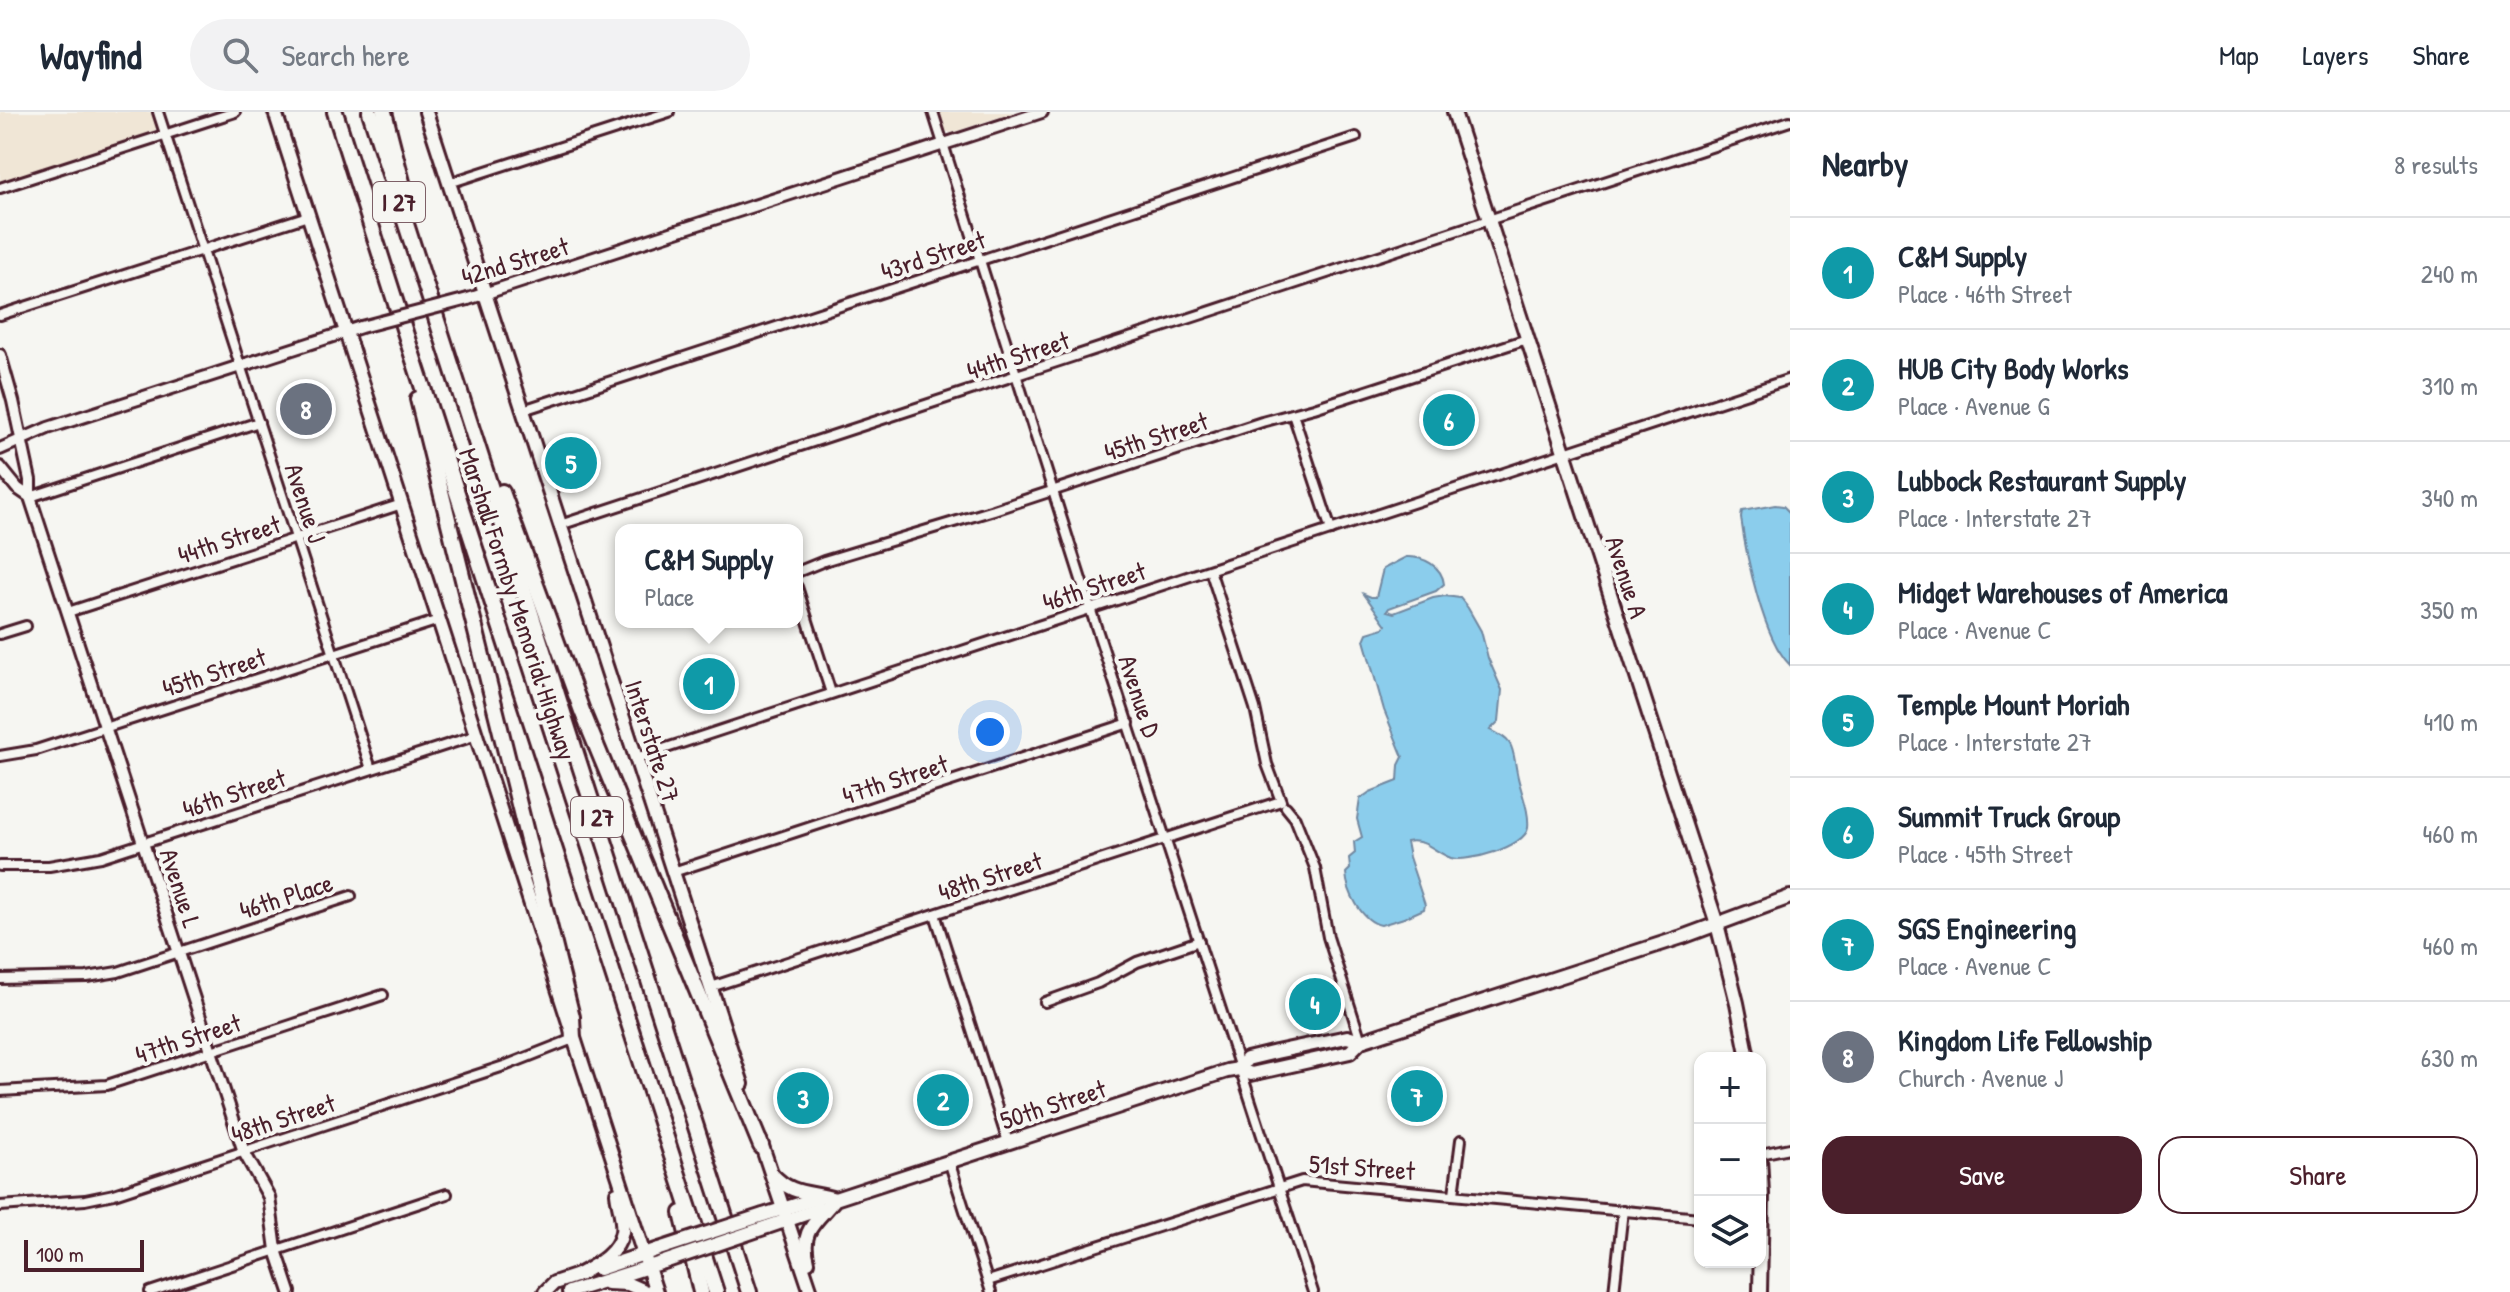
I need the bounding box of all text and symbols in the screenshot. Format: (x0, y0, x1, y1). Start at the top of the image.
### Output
search box (190, 19, 750, 91)
text: Wayfind (40, 29, 142, 81)
icon: search (218, 33, 262, 77)
text: Search here (282, 35, 410, 75)
text: Map (2219, 36, 2259, 74)
text: Layers (2303, 36, 2368, 74)
text: Share (2412, 36, 2470, 74)
text: Nearby (1822, 141, 1908, 187)
text: 8 results (2394, 147, 2478, 182)
road number: I 27 (373, 182, 425, 222)
street label: 43rd Street (876, 221, 991, 288)
street label: 42nd Street (457, 228, 574, 294)
text: C&M Supply (1898, 236, 2027, 276)
text: 1 (1843, 256, 1853, 291)
text: 240 m (2421, 256, 2478, 291)
text: Place · 46th Street (1898, 276, 2072, 311)
street label: 44th Street (962, 322, 1075, 388)
text: HUB City Body Works (1898, 348, 2128, 388)
text: 2 (1842, 368, 1854, 403)
text: 310 m (2422, 368, 2478, 403)
pin: 8 (280, 379, 332, 439)
text: Place · Avenue G (1898, 388, 2050, 423)
pin: 6 (1423, 390, 1475, 450)
street label: 45th Street (1100, 402, 1213, 469)
pin: 5 (545, 433, 597, 493)
street label: Marshall Formby Memorial Highway (451, 443, 585, 765)
street label: Avenue J (277, 459, 335, 547)
text: Lubbock Restaurant Supply (1898, 460, 2186, 500)
text: 3 (1842, 480, 1854, 515)
text: 340 m (2421, 480, 2478, 515)
text: Place · Interstate 27 (1898, 500, 2092, 535)
street label: 44th Street (173, 506, 286, 572)
popup (615, 524, 803, 628)
street label: Avenue A (1597, 531, 1657, 623)
text: C&M Supply (644, 539, 774, 579)
street label: 46th Street (1038, 553, 1151, 619)
text: Midget Warehouses of America (1898, 572, 2228, 612)
text: Place (644, 579, 694, 614)
text: 4 (1843, 592, 1853, 627)
text: 350 m (2420, 592, 2478, 627)
text: Place · Avenue C (1898, 612, 2051, 647)
street label: 45th Street (158, 638, 271, 705)
street label: Avenue D (1110, 651, 1170, 742)
pin: 1 (683, 654, 735, 714)
street label: Interstate 27 (617, 675, 689, 807)
text: Temple Mount Moriah (1898, 684, 2129, 724)
text: 5 (1843, 704, 1854, 739)
text: 410 m (2424, 704, 2478, 739)
your location (970, 712, 1010, 752)
text: Place · Interstate 27 (1898, 724, 2092, 759)
street label: 47th Street (838, 745, 953, 812)
street label: 46th Street (178, 760, 291, 826)
text: Summit Truck Group (1898, 796, 2120, 836)
road number: I 27 (571, 797, 623, 837)
text: 6 (1843, 816, 1853, 851)
text: 460 m (2423, 816, 2478, 851)
text: Place · 45th Street (1898, 836, 2072, 871)
street label: 48th Street (934, 842, 1047, 909)
street label: Avenue L (152, 844, 210, 932)
street label: 46th Place (235, 865, 337, 927)
text: SGS Engineering (1898, 908, 2076, 948)
text: 7 (1842, 928, 1854, 963)
text: 460 m (2423, 928, 2478, 963)
text: Place · Avenue C (1898, 948, 2051, 983)
pin: 4 (1289, 974, 1341, 1034)
street label: 47th Street (131, 1004, 246, 1071)
text: Kingdom Life Fellowship (1898, 1020, 2152, 1060)
text: 8 (1842, 1040, 1854, 1075)
text: 630 m (2421, 1040, 2478, 1075)
map controls (1694, 1052, 1766, 1268)
button: + (1694, 1052, 1766, 1124)
text: Church · Avenue J (1898, 1060, 2063, 1095)
pin: 7 (1391, 1066, 1443, 1126)
pin: 3 (777, 1068, 829, 1128)
pin: 2 (917, 1070, 969, 1130)
street label: 50th Street (996, 1070, 1111, 1137)
street label: 48th Street (227, 1084, 340, 1151)
button: − (1694, 1124, 1766, 1196)
button: Save (1822, 1136, 2142, 1214)
button: Share (2158, 1136, 2478, 1214)
street label: 51st Street (1308, 1146, 1417, 1188)
button: layers (1694, 1196, 1766, 1268)
scale bar (24, 1236, 144, 1272)
text: 100 m (36, 1239, 84, 1269)

